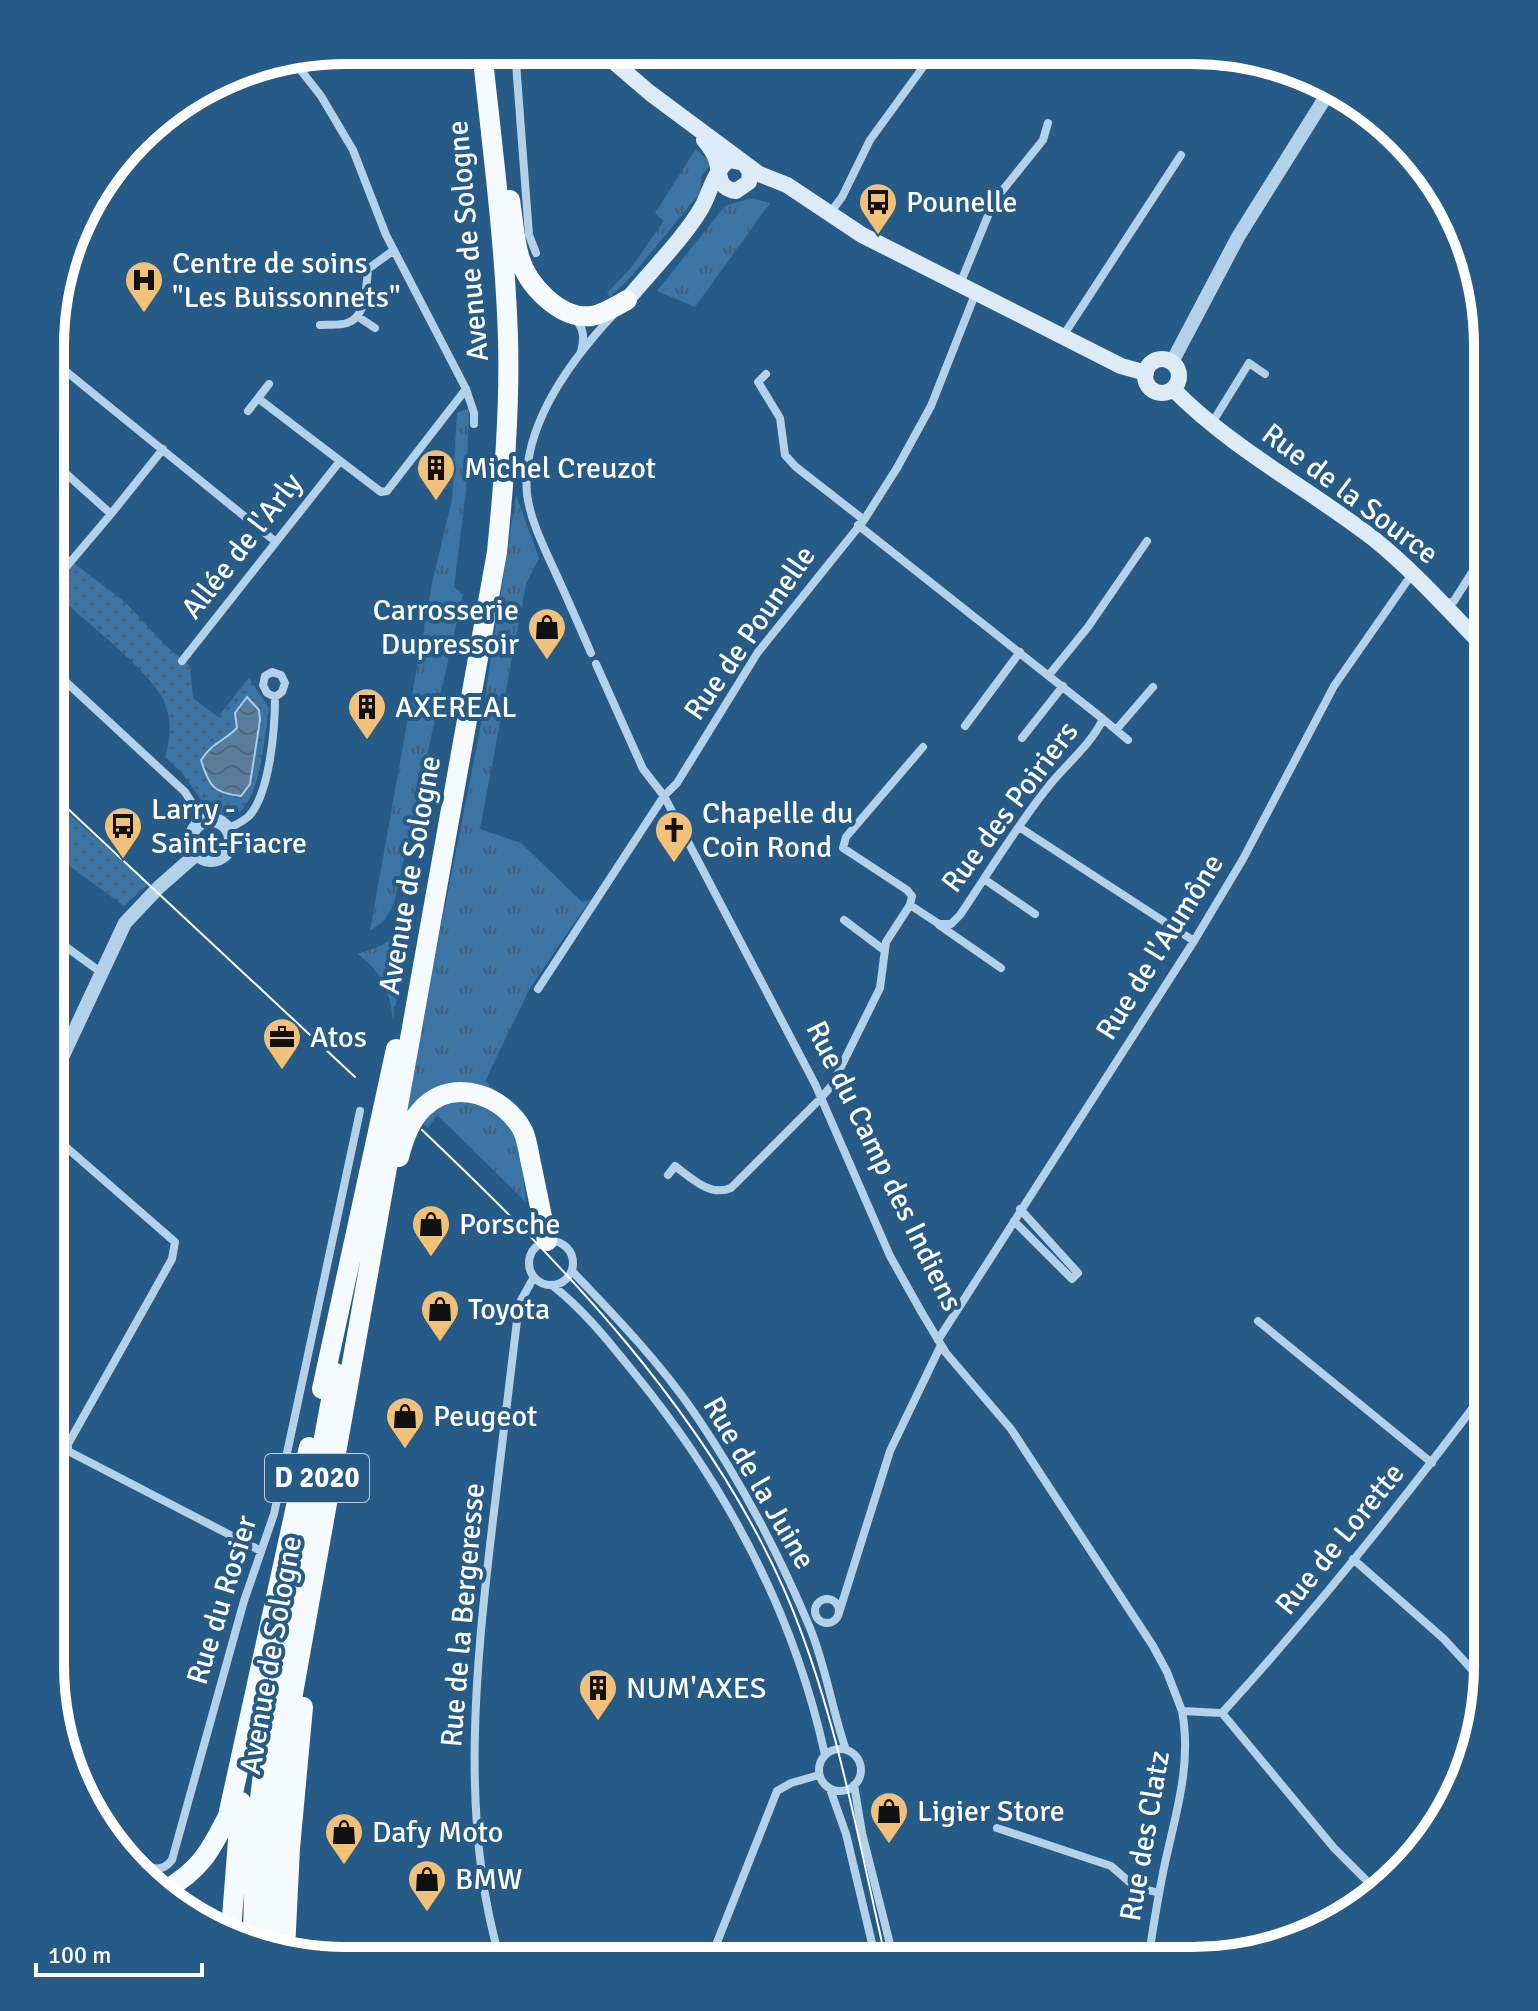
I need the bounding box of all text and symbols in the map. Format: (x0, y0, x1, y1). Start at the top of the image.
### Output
street label: Avenue de Sologne (439, 119, 497, 363)
bus stop icon: Pounelle (857, 181, 899, 236)
place label: Pounelle (906, 184, 1018, 221)
place label: Centre de soins "Les Buissonnets" (172, 245, 401, 316)
hospital icon: Centre de soins "Les Buissonnets" (123, 259, 165, 314)
street label: Rue de la Source (1254, 416, 1446, 572)
building icon: Michel Creuzot (415, 447, 457, 502)
place label: Michel Creuzot (464, 450, 656, 487)
street label: Allée de l'Arly (174, 466, 310, 626)
street label: Rue de Pounelle (676, 539, 824, 727)
place label: Carrosserie Dupressoir (373, 592, 519, 663)
shop icon: Carrosserie Dupressoir (526, 606, 568, 661)
building icon: AXEREAL (346, 686, 388, 741)
place label: AXEREAL (395, 689, 517, 726)
street label: Rue des Poiriers (934, 714, 1086, 900)
street label: Avenue de Sologne (371, 753, 449, 997)
place label: Larry - Saint-Fiacre (151, 791, 307, 862)
place label: Chapelle du Coin Rond (702, 795, 853, 866)
bus stop icon: Larry - Saint-Fiacre (102, 805, 144, 860)
church icon: Chapelle du Coin Rond (653, 809, 695, 864)
street label: Rue de l'Aumône (1088, 847, 1232, 1047)
street label: Rue du Camp des Indiens (798, 1015, 970, 1317)
office icon: Atos (261, 1016, 303, 1071)
place label: Atos (310, 1019, 367, 1056)
shop icon: Porsche (410, 1203, 452, 1258)
place label: Porsche (459, 1206, 560, 1243)
shop icon: Toyota (419, 1288, 461, 1343)
place label: Toyota (468, 1291, 550, 1328)
street label: Rue de la Juine (695, 1390, 823, 1576)
shop icon: Peugeot (384, 1395, 426, 1450)
place label: Peugeot (433, 1398, 537, 1435)
road number: D 2020 (265, 1454, 369, 1502)
street label: Rue de Lorette (1268, 1456, 1412, 1622)
street label: Rue de la Bergeresse (433, 1481, 493, 1749)
street label: Rue du Rosier (179, 1511, 265, 1689)
street label: Avenue de Sologne (232, 1533, 310, 1777)
building icon: NUM'AXES (577, 1667, 619, 1722)
place label: NUM'AXES (626, 1670, 766, 1707)
street label: Rue des Clatz (1112, 1748, 1178, 1924)
shop icon: Ligier Store (868, 1790, 910, 1845)
place label: Ligier Store (917, 1793, 1065, 1830)
shop icon: Dafy Moto (323, 1811, 365, 1866)
place label: Dafy Moto (372, 1814, 503, 1851)
shop icon: BMW (406, 1858, 448, 1913)
place label: BMW (455, 1861, 522, 1898)
scale bar (36, 1927, 202, 1977)
text: 100 m (48, 1940, 111, 1970)

